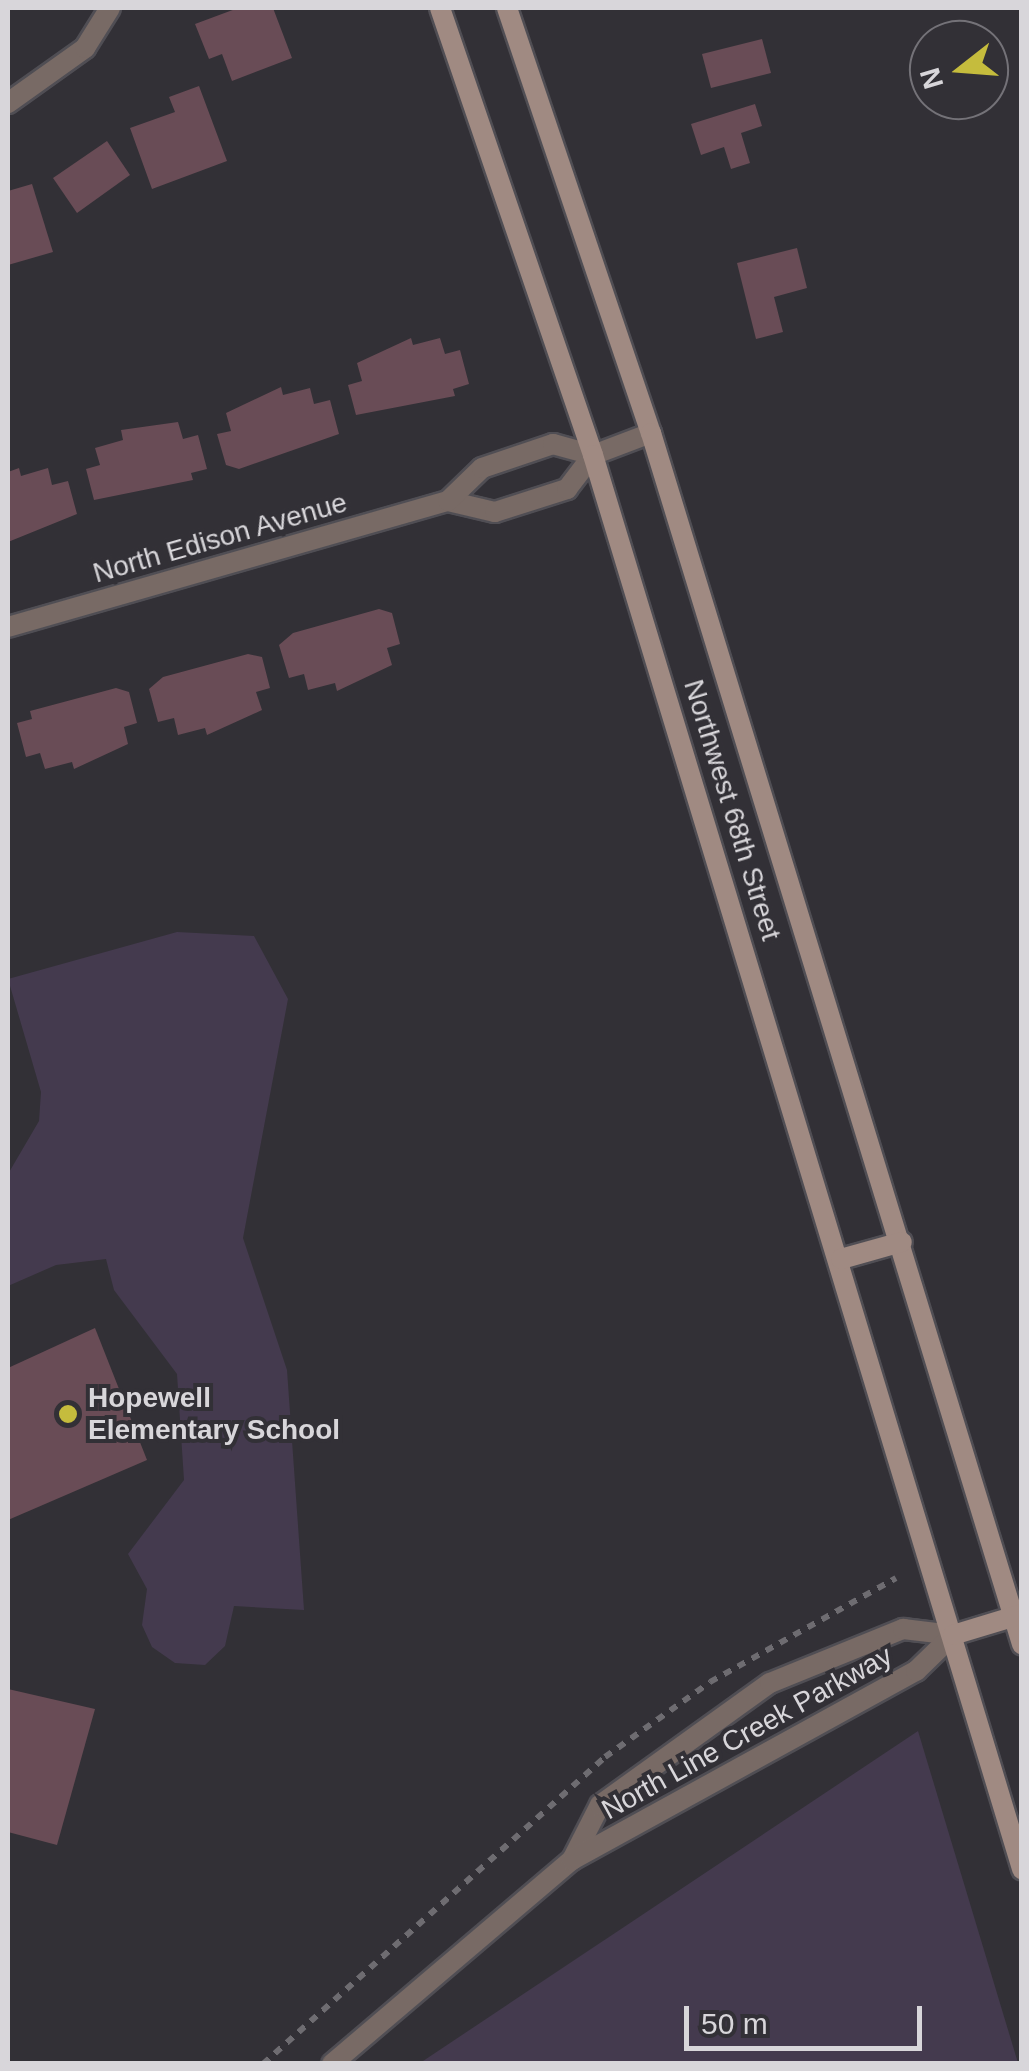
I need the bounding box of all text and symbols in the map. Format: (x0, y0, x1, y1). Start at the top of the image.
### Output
north arrow (909, 20, 1009, 120)
text: N (914, 64, 950, 93)
street label: North Edison Avenue (88, 485, 352, 591)
street label: Northwest 68th Street (676, 676, 788, 944)
place label: Hopewell Elementary School (88, 1381, 340, 1447)
marker: Hopewell Elementary School (57, 1403, 79, 1425)
street label: North Line Creek Parkway (596, 1639, 898, 1827)
scale bar (689, 1986, 926, 2048)
text: 50 m (701, 2007, 768, 2040)

